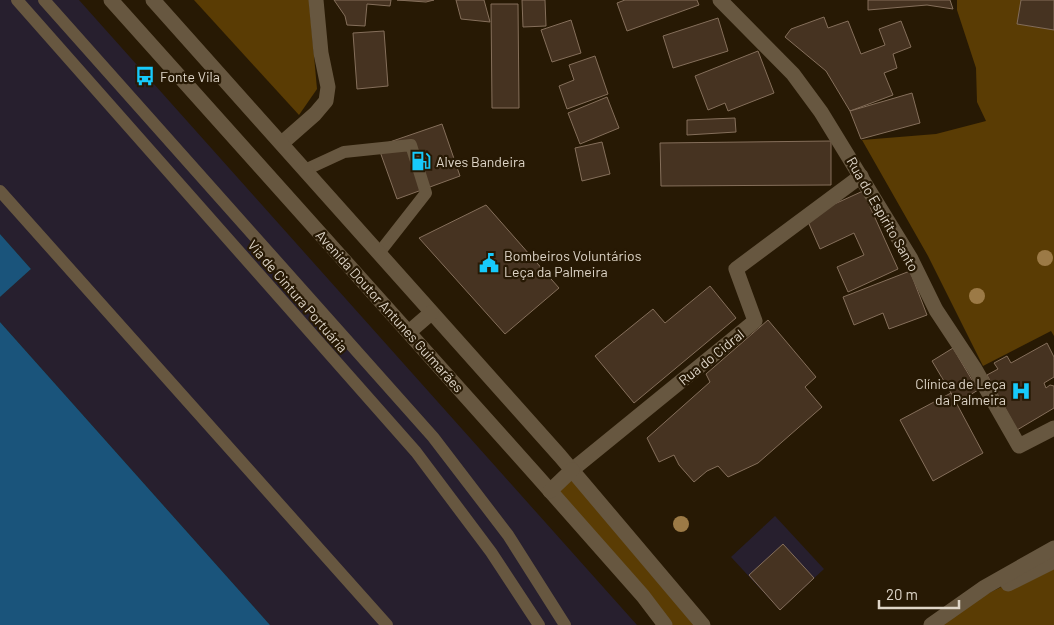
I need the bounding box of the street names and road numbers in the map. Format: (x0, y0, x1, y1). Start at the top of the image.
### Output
street label: Rua do Espírito Santo (843, 154, 923, 274)
street label: Avenida Doutor Antunes Guimarães (313, 226, 468, 396)
street label: Via de Cintura Portuária (245, 236, 351, 356)
street label: Rua do Cidral (675, 325, 747, 389)

